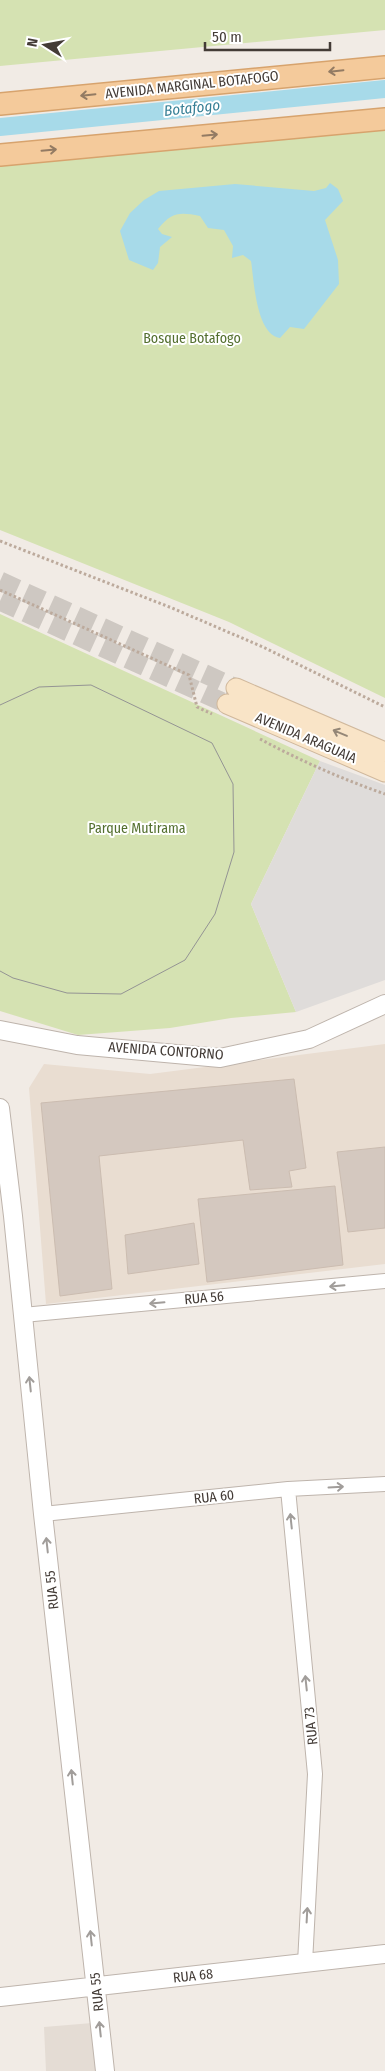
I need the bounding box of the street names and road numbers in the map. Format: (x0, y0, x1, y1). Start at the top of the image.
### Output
street label: AVENIDA MARGINAL BOTAFOGO (105, 67, 280, 103)
street label: AVENIDA ARAGUAIA (253, 709, 360, 767)
street label: AVENIDA CONTORNO (108, 1038, 224, 1064)
street label: RUA 56 (184, 1288, 225, 1308)
street label: RUA 60 (193, 1486, 235, 1508)
street label: RUA 55 (42, 1570, 62, 1610)
street label: RUA 73 (301, 1706, 321, 1746)
street label: RUA 68 (172, 1965, 214, 1987)
street label: RUA 55 (87, 1972, 107, 2012)

